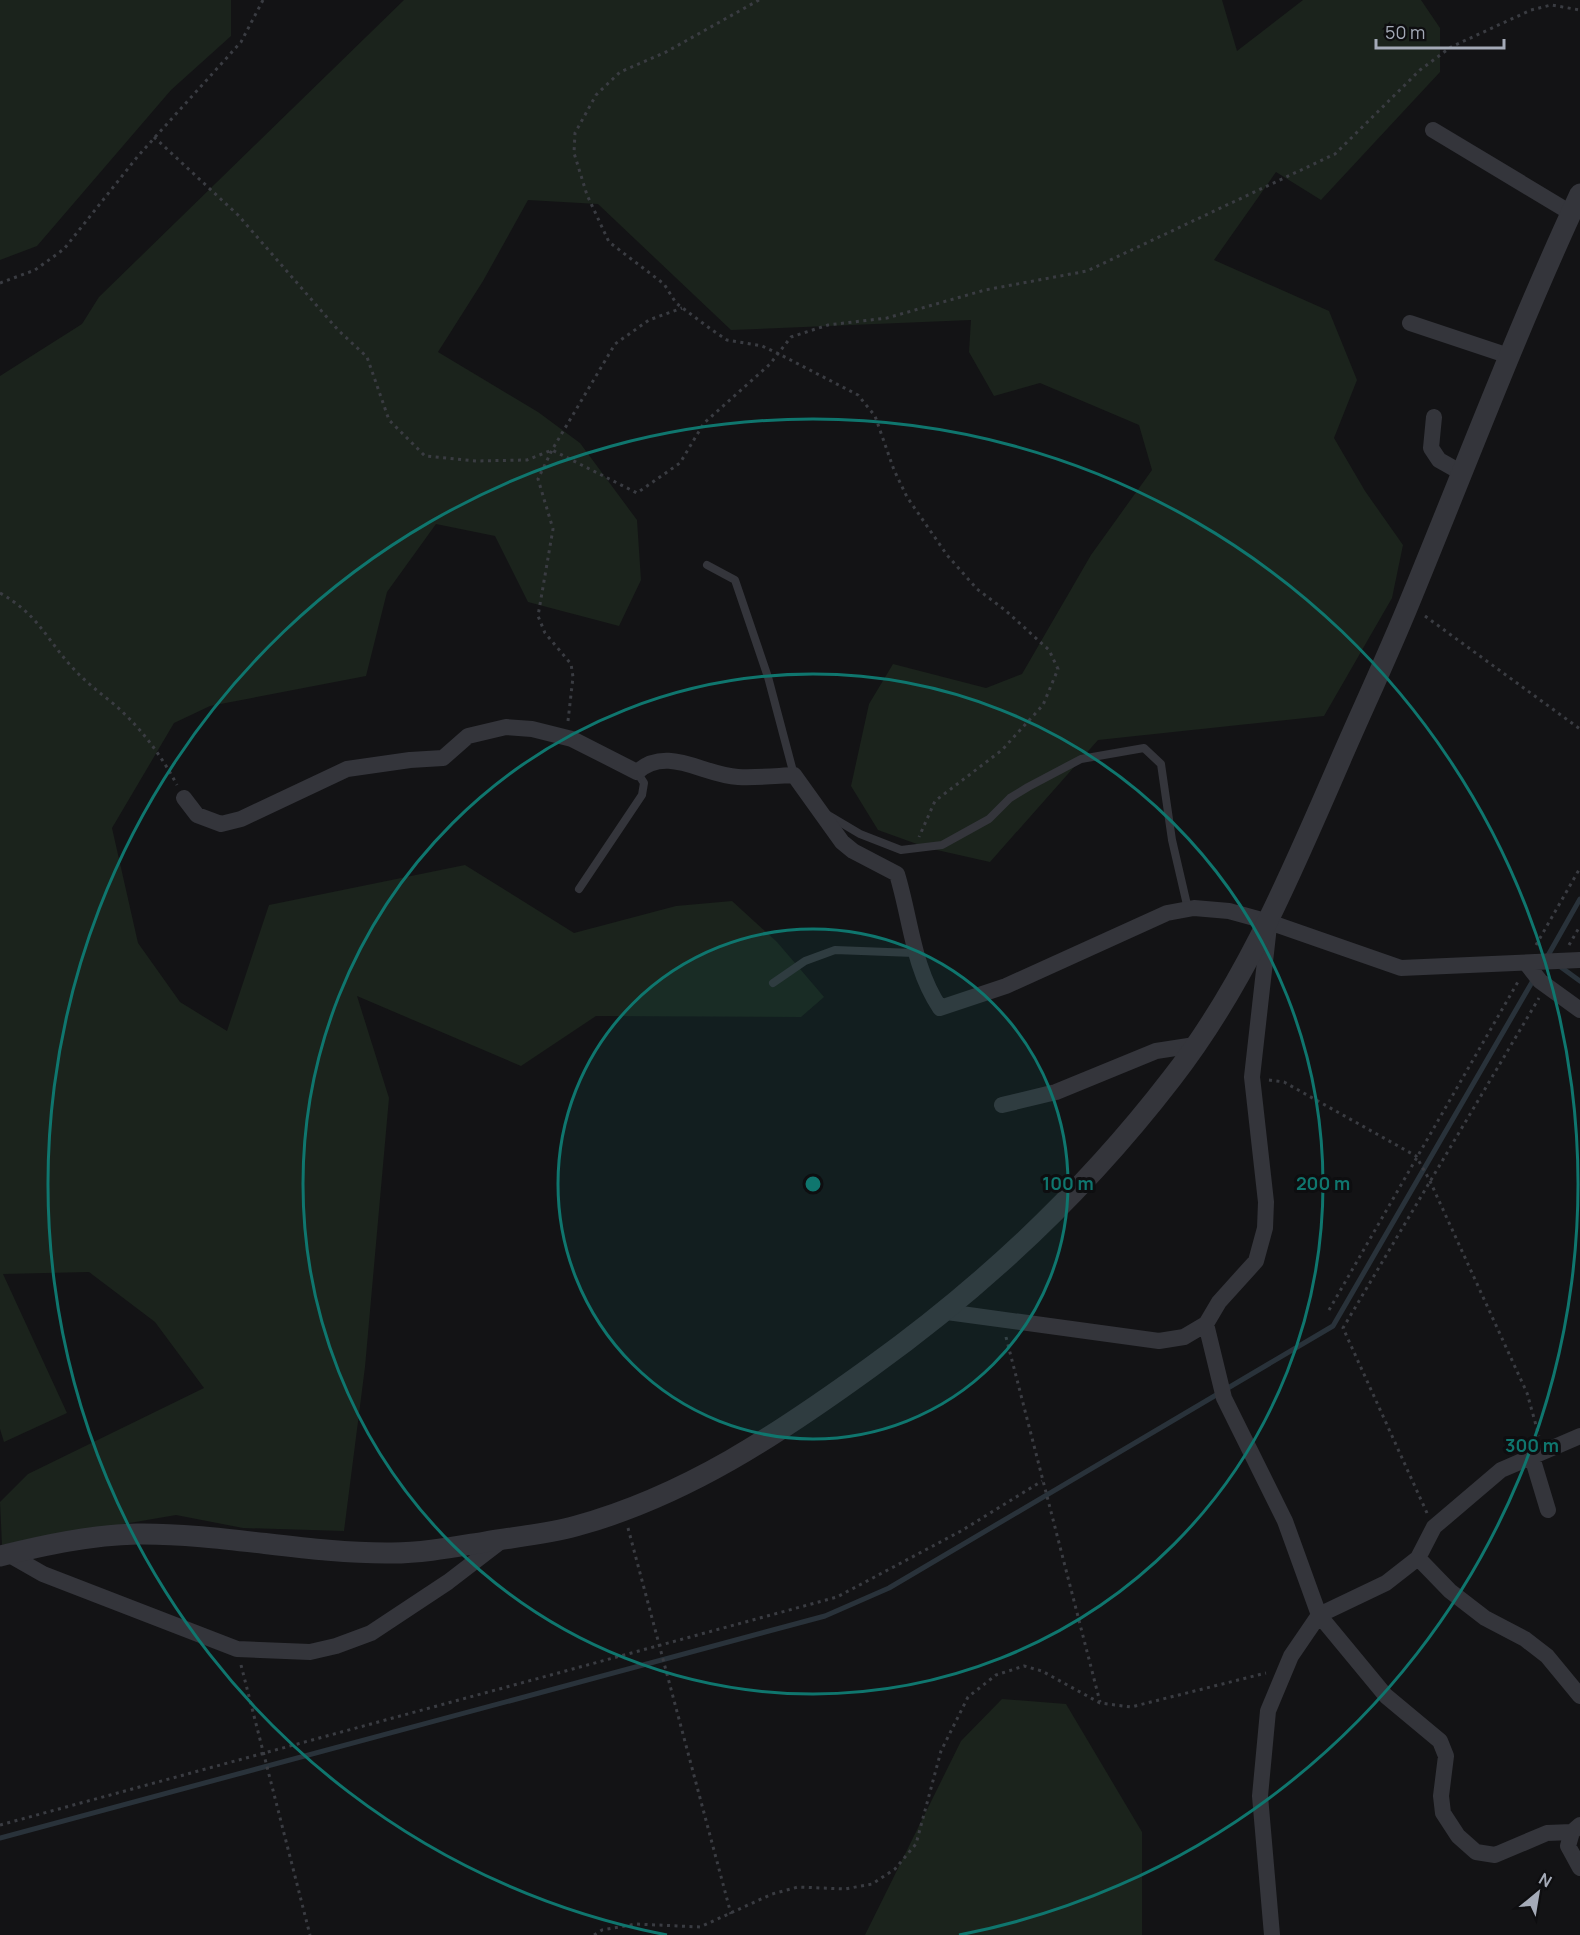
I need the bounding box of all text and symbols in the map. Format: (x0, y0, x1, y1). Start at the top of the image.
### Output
scale bar (1376, 12, 1504, 50)
text: 50 m (1385, 20, 1425, 44)
text: 100 m (1042, 1171, 1094, 1195)
text: 200 m (1296, 1171, 1350, 1195)
centre of rings (803, 1174, 823, 1194)
text: 300 m (1505, 1433, 1559, 1457)
north arrow (1508, 1863, 1568, 1923)
text: N (1535, 1868, 1556, 1892)

